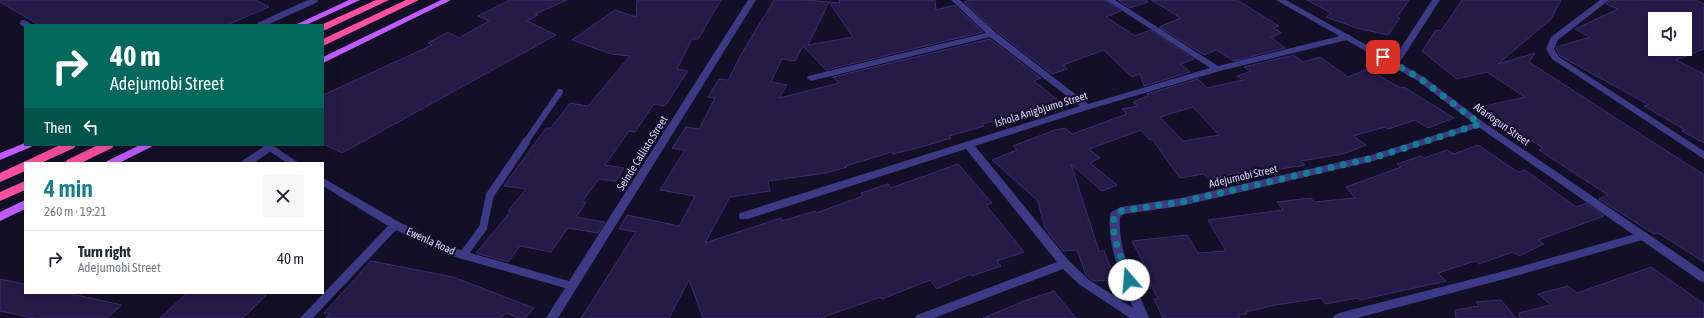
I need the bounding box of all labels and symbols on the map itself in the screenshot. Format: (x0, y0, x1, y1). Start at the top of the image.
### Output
pin (1366, 40, 1400, 74)
street label: Ishola Anigbjumo Street (993, 89, 1089, 129)
street label: Afariogun Street (1472, 100, 1532, 148)
street label: Seinde Callisto Street (614, 114, 670, 192)
street label: Adejumobi Street (1208, 162, 1278, 190)
street label: Ewenla Road (405, 225, 457, 257)
position arrow (1108, 259, 1150, 301)

